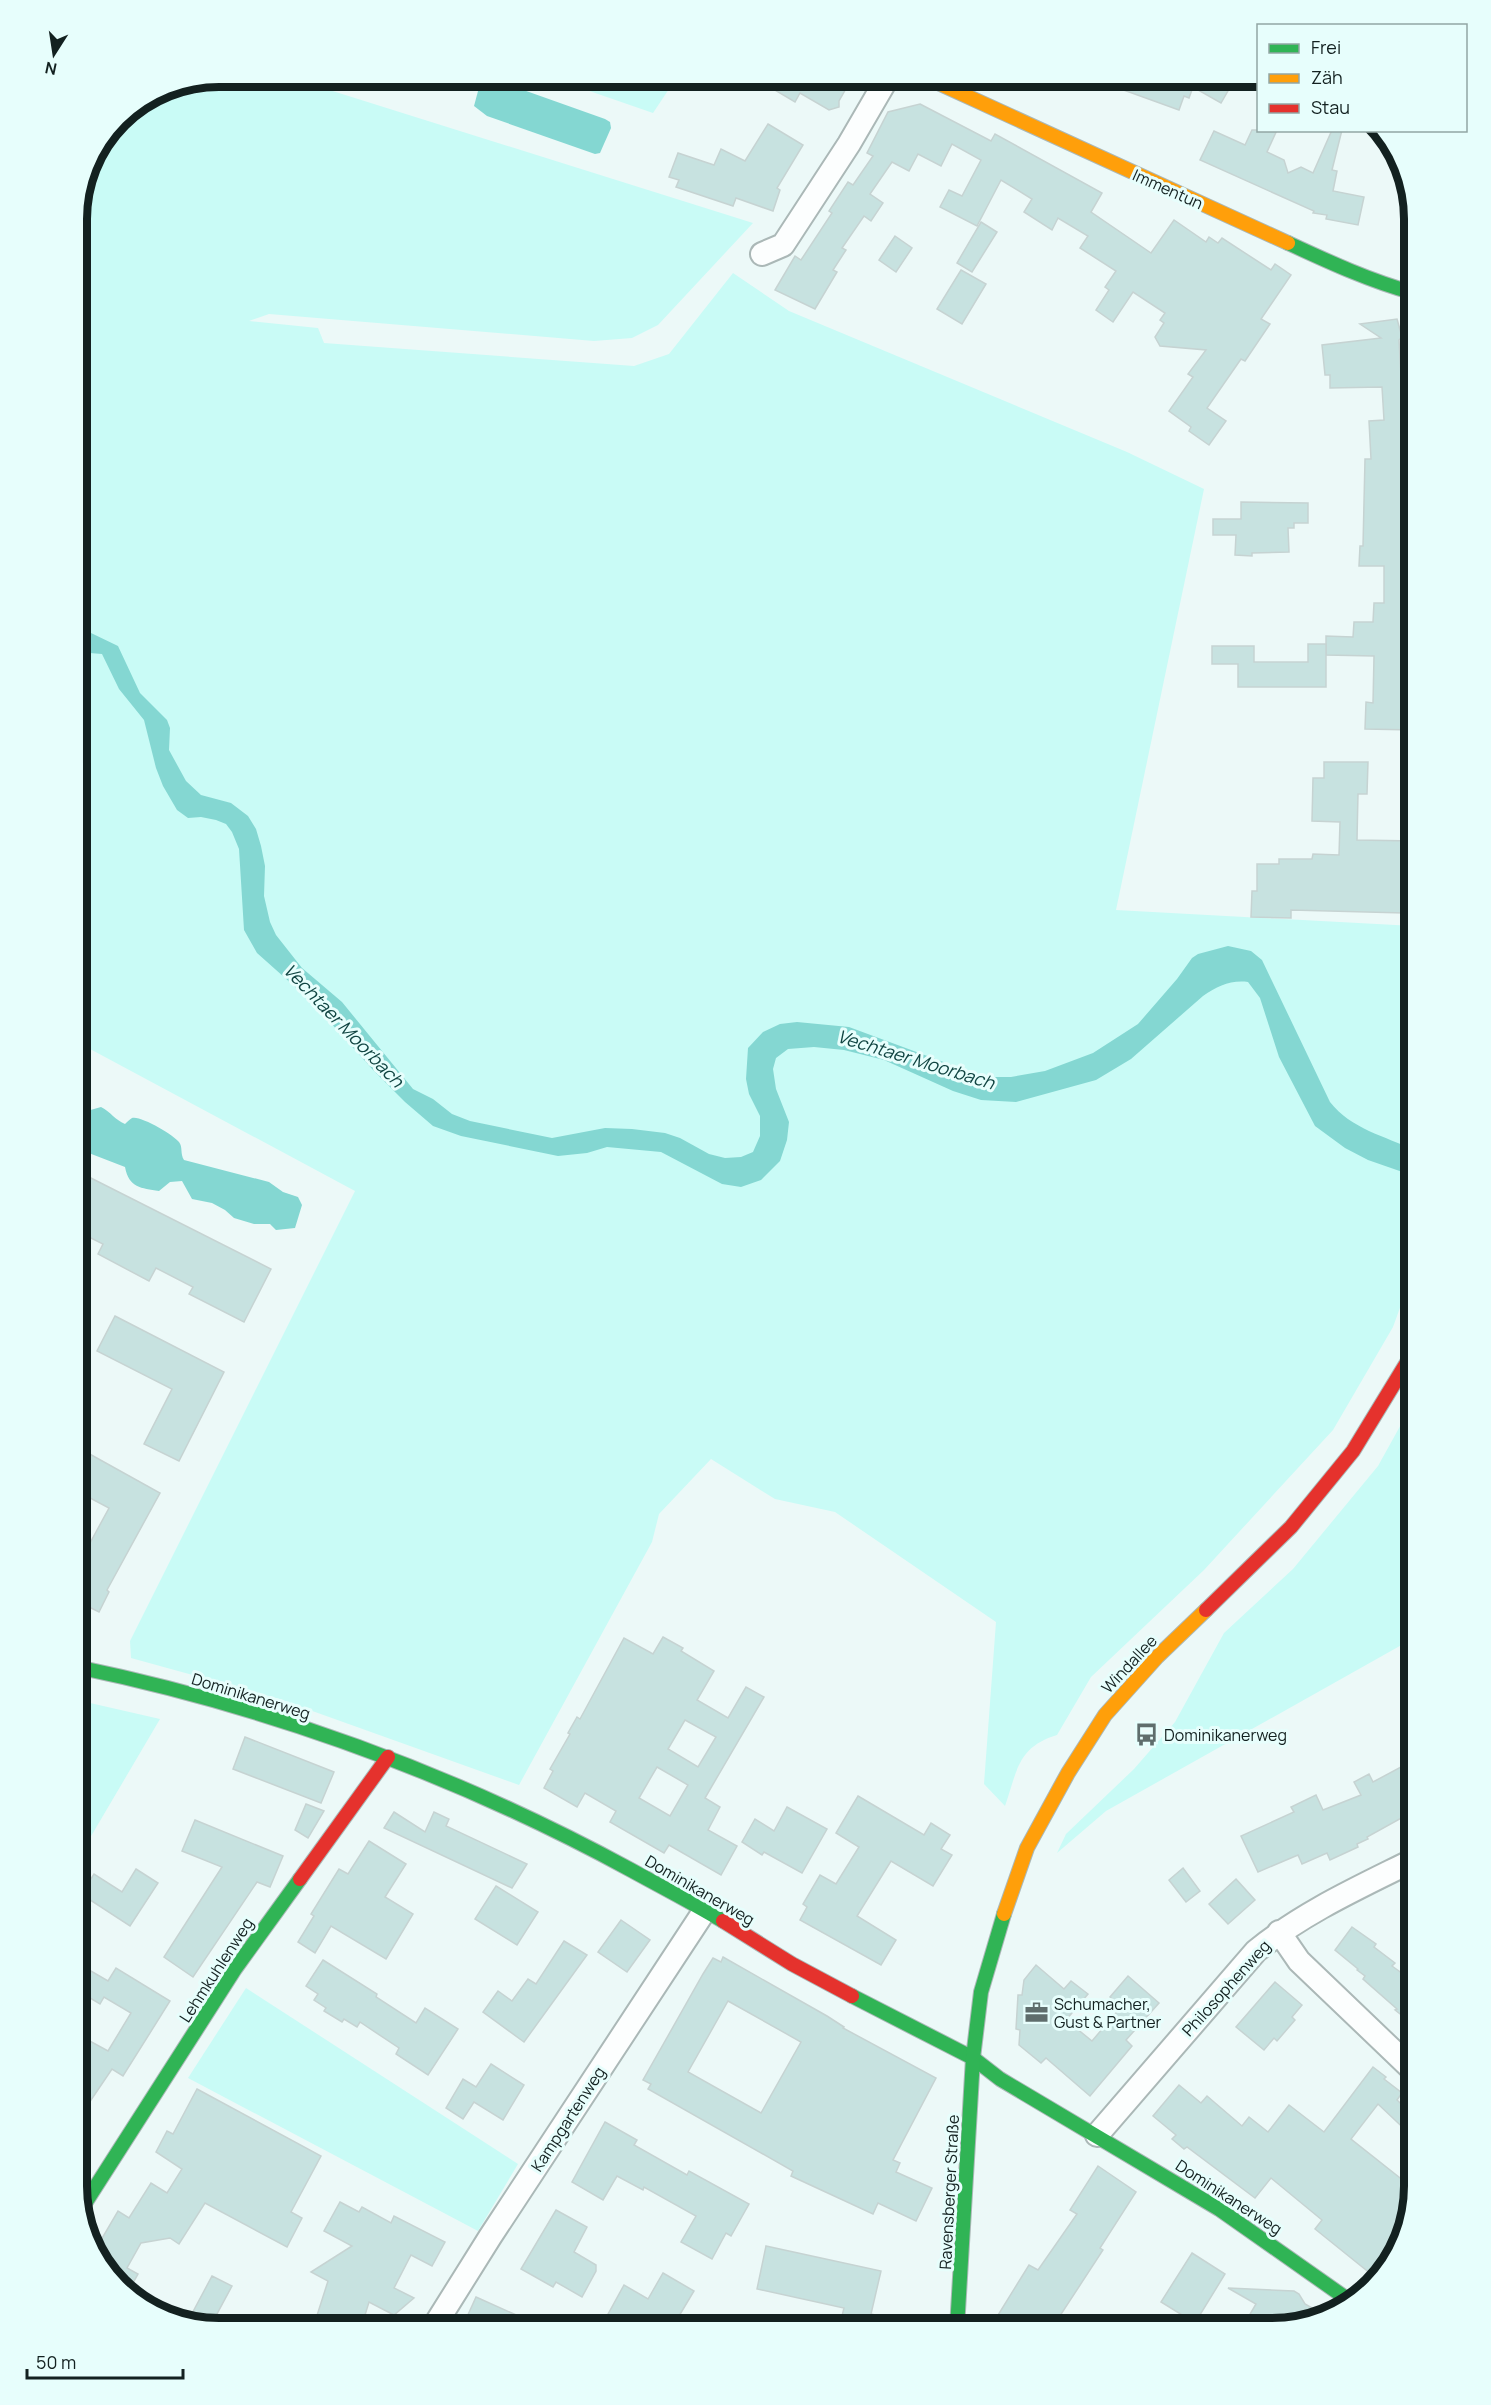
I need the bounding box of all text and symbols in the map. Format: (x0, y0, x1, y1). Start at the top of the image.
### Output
north arrow (24, 24, 84, 84)
legend (1257, 24, 1467, 132)
text: Frei (1311, 35, 1341, 59)
text: N (43, 57, 59, 81)
text: Zäh (1311, 65, 1343, 89)
text: Stau (1311, 95, 1350, 119)
street label: Immentun (1129, 164, 1207, 214)
water label: Vechtaer Moorbach (279, 958, 410, 1093)
water label: Vechtaer Moorbach (835, 1024, 999, 1095)
street label: Windallee (1096, 1630, 1162, 1698)
street label: Dominikanerweg (189, 1668, 313, 1724)
bus stop icon: Dominikanerweg (1133, 1722, 1159, 1748)
place label: Dominikanerweg (1164, 1724, 1287, 1746)
street label: Dominikanerweg (641, 1850, 759, 1930)
street label: Lehmkuhlenweg (174, 1913, 258, 2027)
street label: Philosophenweg (1177, 1935, 1275, 2041)
place label: Schumacher, Gust & Partner (1054, 1993, 1162, 2033)
office icon: Schumacher, Gust & Partner (1023, 2000, 1049, 2026)
street label: Kampgartenweg (526, 2062, 610, 2176)
street label: Ravensberger Straße (934, 2114, 964, 2270)
street label: Dominikanerweg (1171, 2154, 1287, 2240)
scale bar (27, 2342, 183, 2380)
text: 50 m (36, 2350, 76, 2374)

